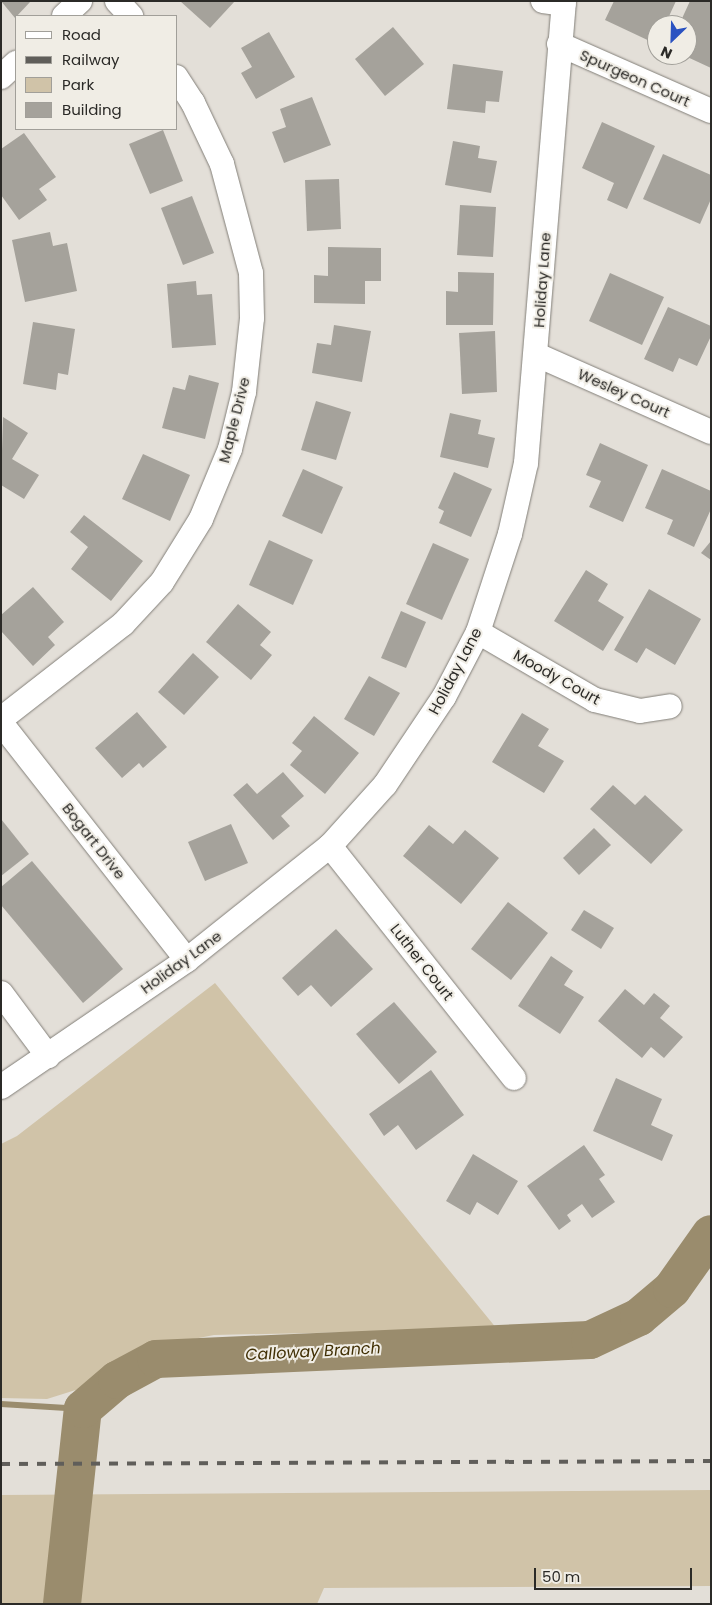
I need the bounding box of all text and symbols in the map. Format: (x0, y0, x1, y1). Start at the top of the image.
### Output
legend (15, 15, 178, 130)
north arrow (647, 15, 697, 65)
text: Road (62, 24, 101, 45)
text: N (657, 42, 675, 64)
street label: Spurgeon Court (577, 46, 693, 110)
text: Railway (62, 49, 120, 70)
text: Park (62, 74, 94, 95)
text: Building (62, 99, 122, 120)
street label: Holiday Lane (530, 232, 554, 328)
street label: Wesley Court (575, 365, 673, 421)
street label: Maple Drive (215, 375, 253, 465)
street label: Holiday Lane (425, 625, 485, 717)
street label: Moody Court (510, 646, 604, 708)
street label: Bogart Drive (59, 799, 129, 883)
street label: Luther Court (387, 920, 457, 1004)
street label: Holiday Lane (137, 927, 225, 997)
water label: Calloway Branch (245, 1339, 381, 1365)
scale bar (537, 1558, 694, 1590)
text: 50 m (542, 1566, 580, 1587)

